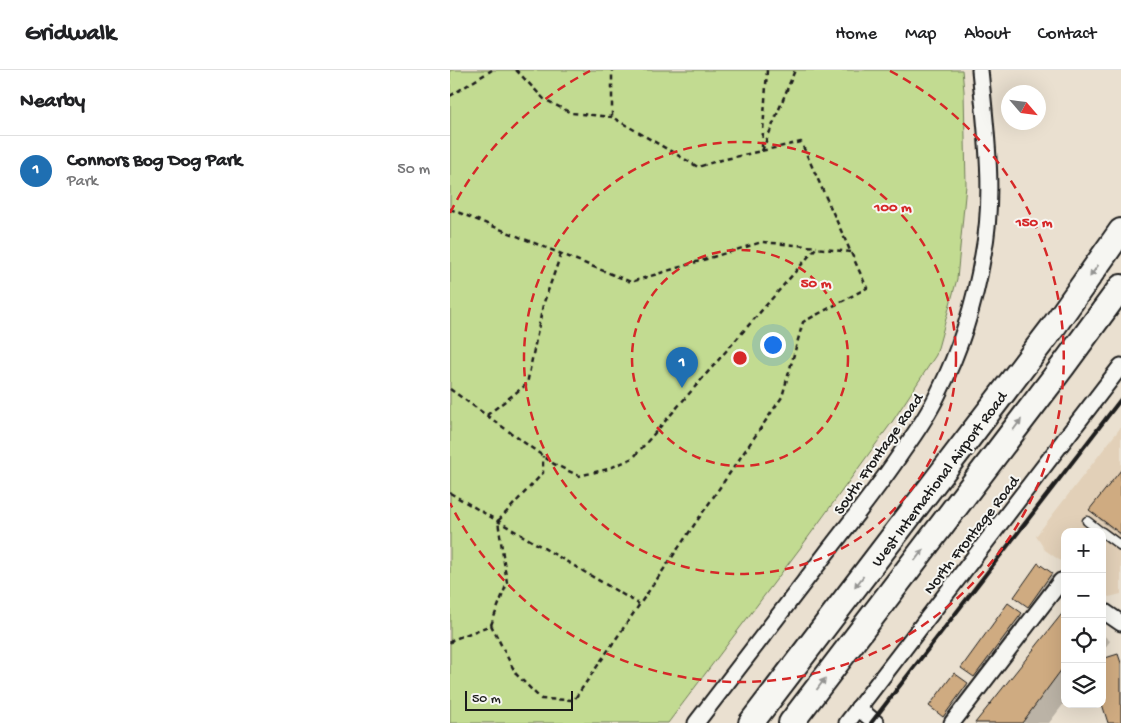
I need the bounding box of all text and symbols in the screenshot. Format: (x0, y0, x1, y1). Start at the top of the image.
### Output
text: Gridwalk (25, 20, 116, 49)
text: Home (835, 24, 877, 45)
text: Map (905, 24, 936, 45)
text: About (964, 24, 1010, 45)
text: Contact (1038, 24, 1096, 45)
north arrow (1001, 85, 1046, 130)
text: Nearby (20, 90, 85, 115)
text: Connors Bog Dog Park (67, 150, 242, 173)
text: 1 (33, 161, 39, 180)
text: 50 m (397, 161, 430, 180)
text: Park (67, 173, 98, 192)
text: 100 m (873, 199, 912, 217)
text: 150 m (1015, 214, 1053, 232)
one-way arrow (1089, 264, 1099, 278)
text: 50 m (801, 275, 832, 293)
your location (760, 332, 786, 358)
pin: 1 (666, 347, 698, 388)
centre of rings (731, 349, 749, 367)
street label: West International Airport Road (869, 388, 1014, 571)
street label: South Frontage Road (831, 389, 930, 519)
one-way arrow (1012, 419, 1023, 432)
street label: North Frontage Road (921, 472, 1026, 599)
map controls (1061, 528, 1106, 708)
button: + (1061, 528, 1106, 573)
one-way arrow (914, 548, 924, 562)
button: − (1061, 573, 1106, 618)
one-way arrow (854, 575, 864, 589)
button: locate (1061, 618, 1106, 663)
button: layers (1061, 663, 1106, 708)
one-way arrow (815, 678, 826, 691)
scale bar (465, 688, 572, 711)
text: 50 m (472, 691, 501, 708)

